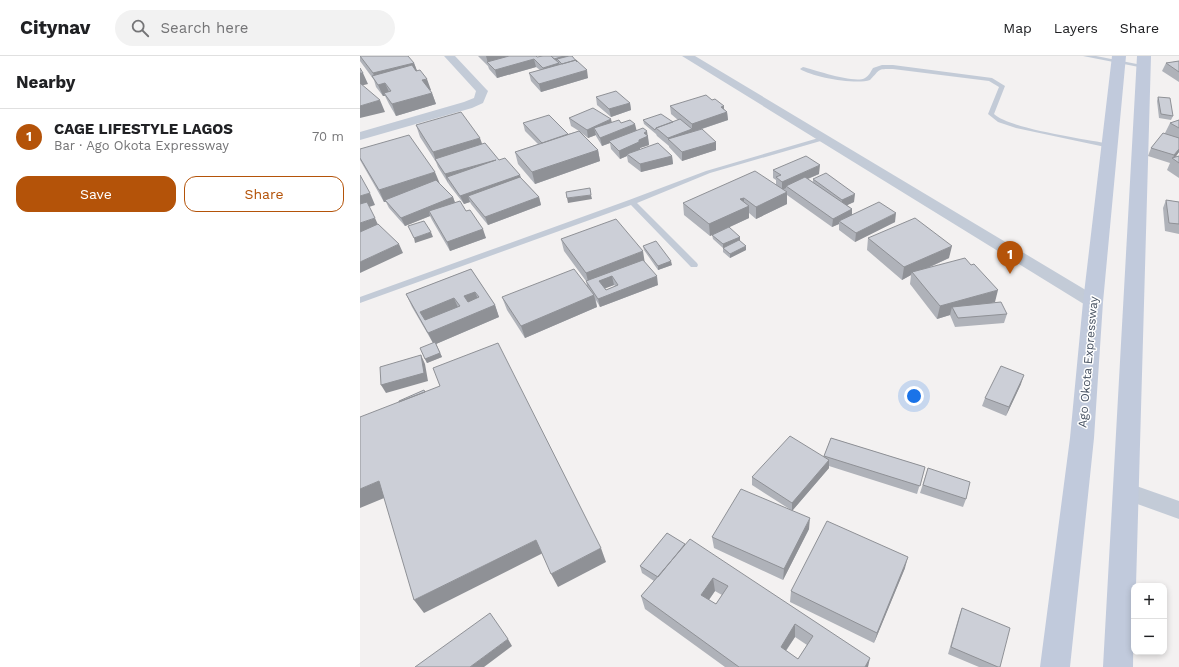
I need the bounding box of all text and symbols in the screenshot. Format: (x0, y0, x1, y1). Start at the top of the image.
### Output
search box (115, 10, 395, 46)
text: Citynav (20, 16, 91, 39)
icon: search (129, 17, 151, 39)
text: Search here (161, 19, 248, 37)
text: Map (1003, 20, 1032, 36)
text: Layers (1054, 20, 1098, 36)
text: Share (1120, 20, 1159, 36)
text: Nearby (16, 72, 75, 92)
text: CAGE LIFESTYLE LAGOS (54, 120, 233, 138)
text: 1 (26, 129, 32, 144)
text: 70 m (312, 129, 344, 144)
text: Bar · Ago Okota Expressway (54, 138, 229, 153)
button: Save (16, 176, 176, 212)
button: Share (184, 176, 344, 212)
pin: 1 (997, 241, 1023, 274)
street label: Ago Okota Expressway (1075, 295, 1101, 428)
your location (904, 386, 924, 406)
map controls (1131, 583, 1167, 655)
button: + (1131, 583, 1167, 619)
button: − (1131, 619, 1167, 655)

